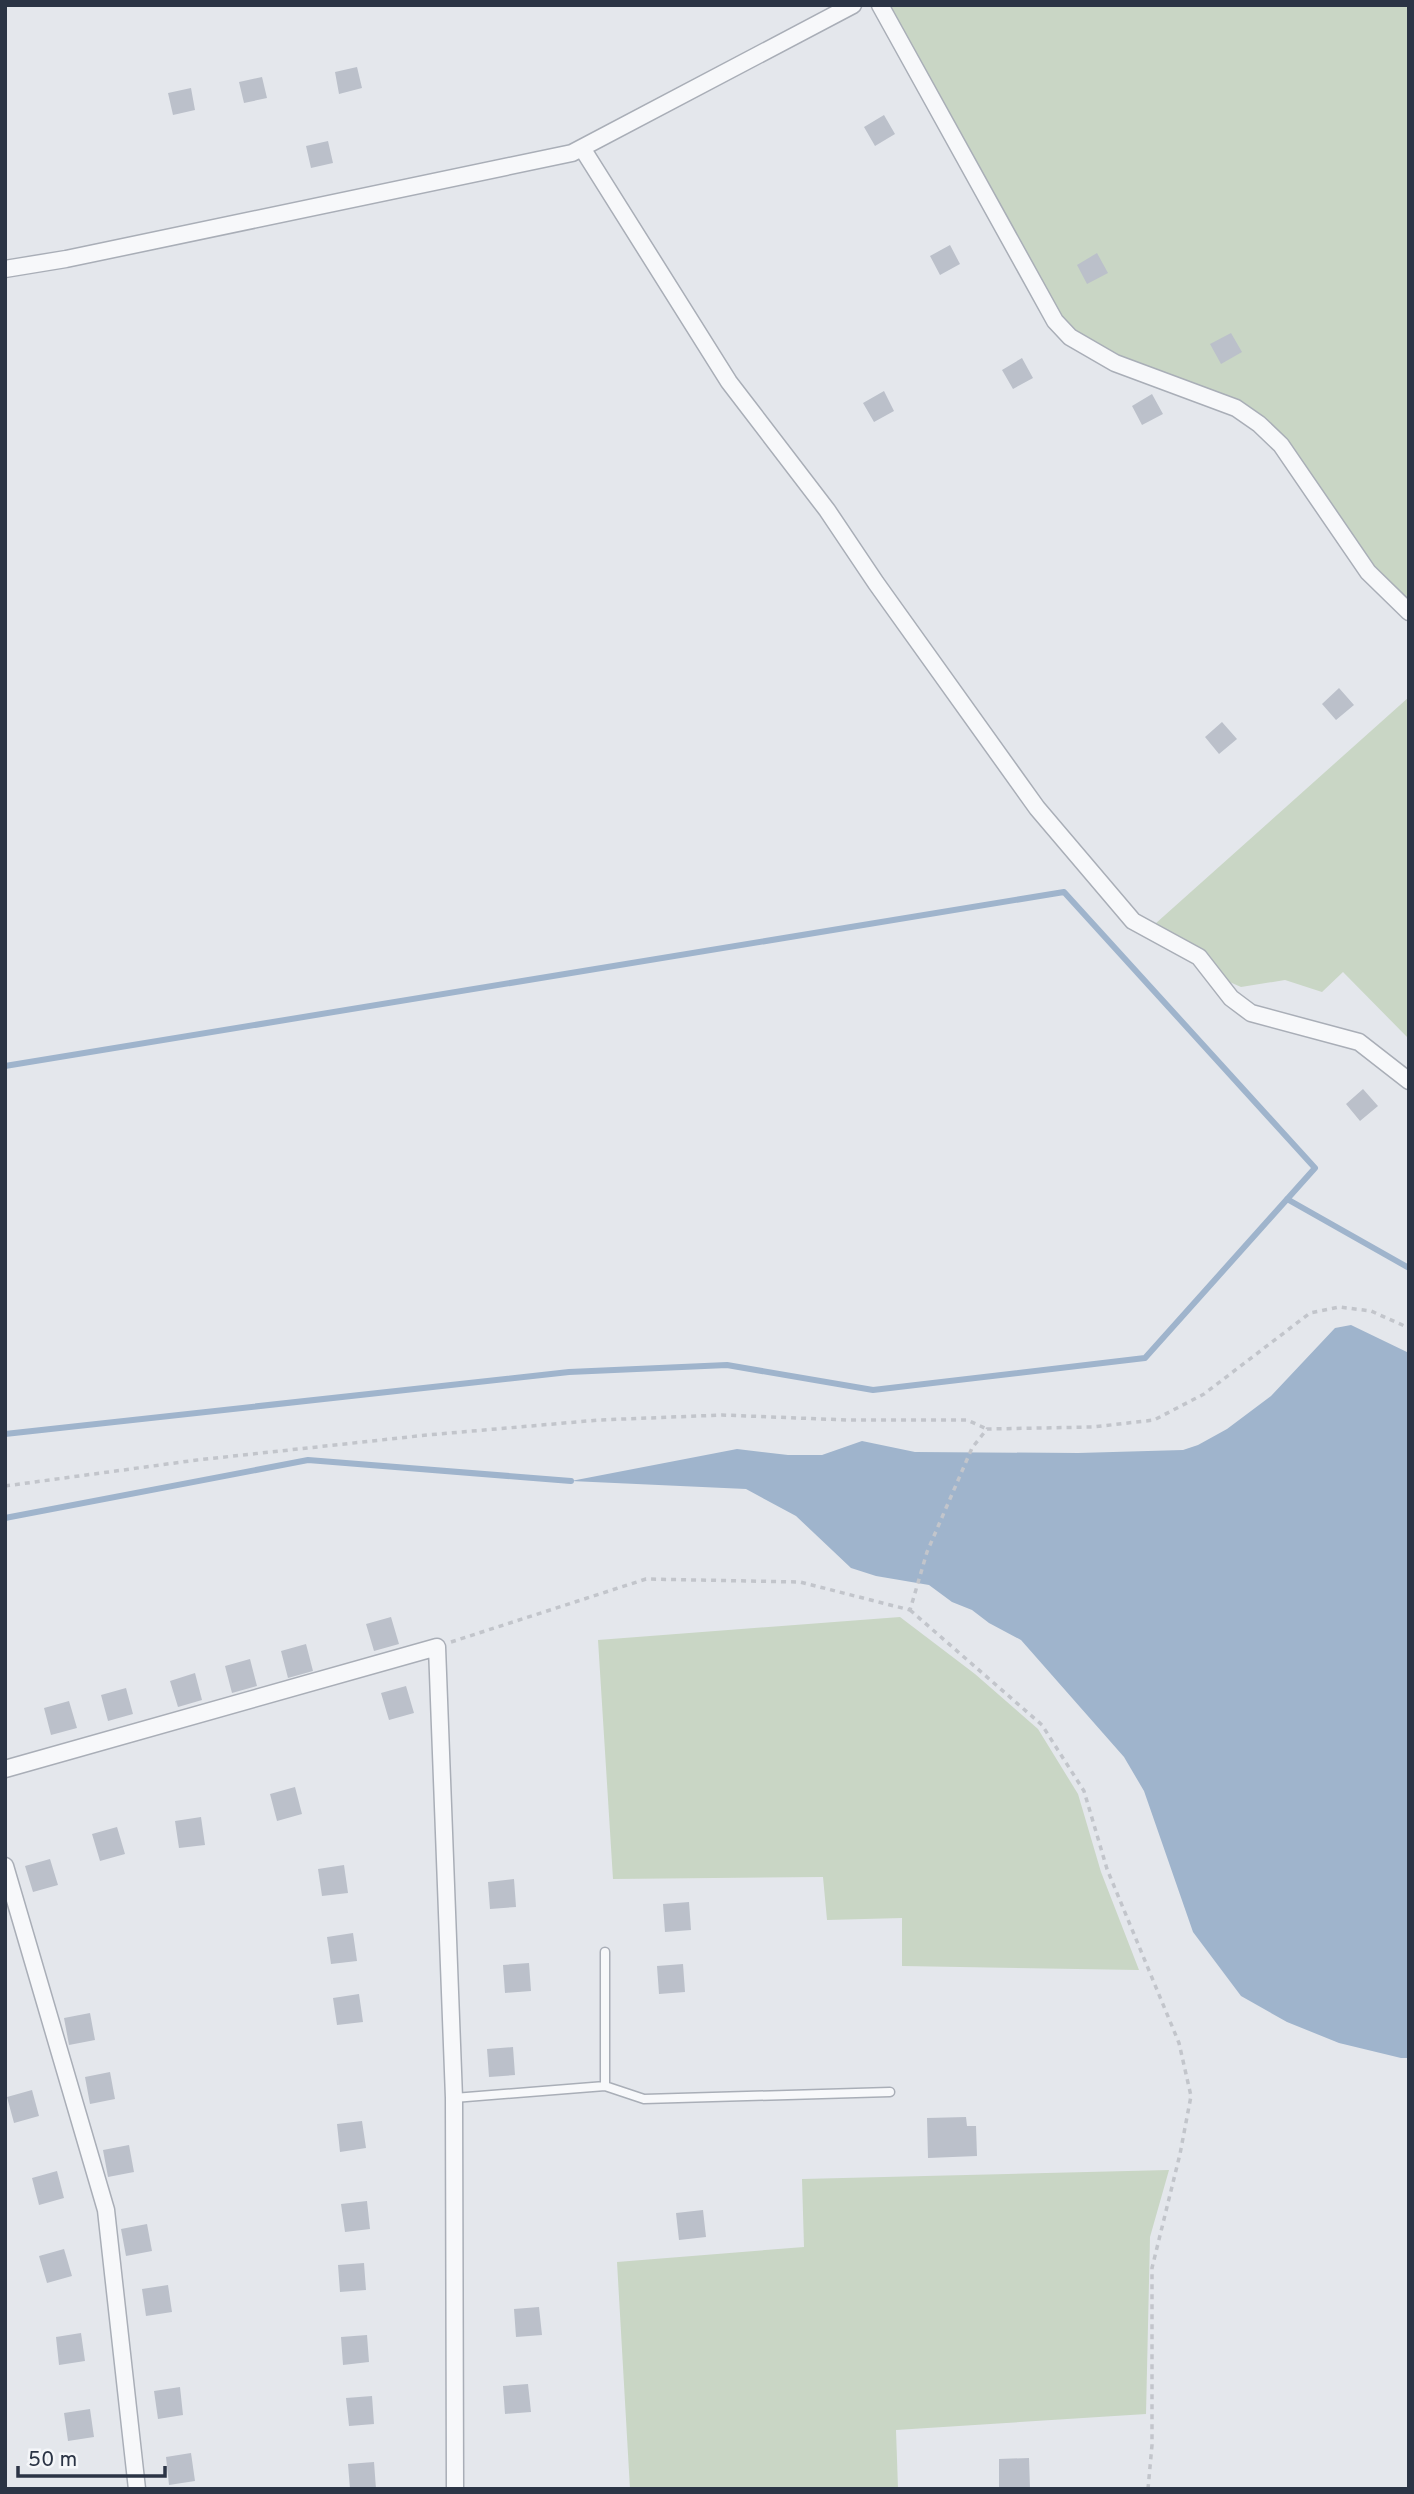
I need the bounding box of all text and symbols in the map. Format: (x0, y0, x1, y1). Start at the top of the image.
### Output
scale bar (18, 2434, 164, 2478)
text: 50 m (28, 2447, 77, 2474)

